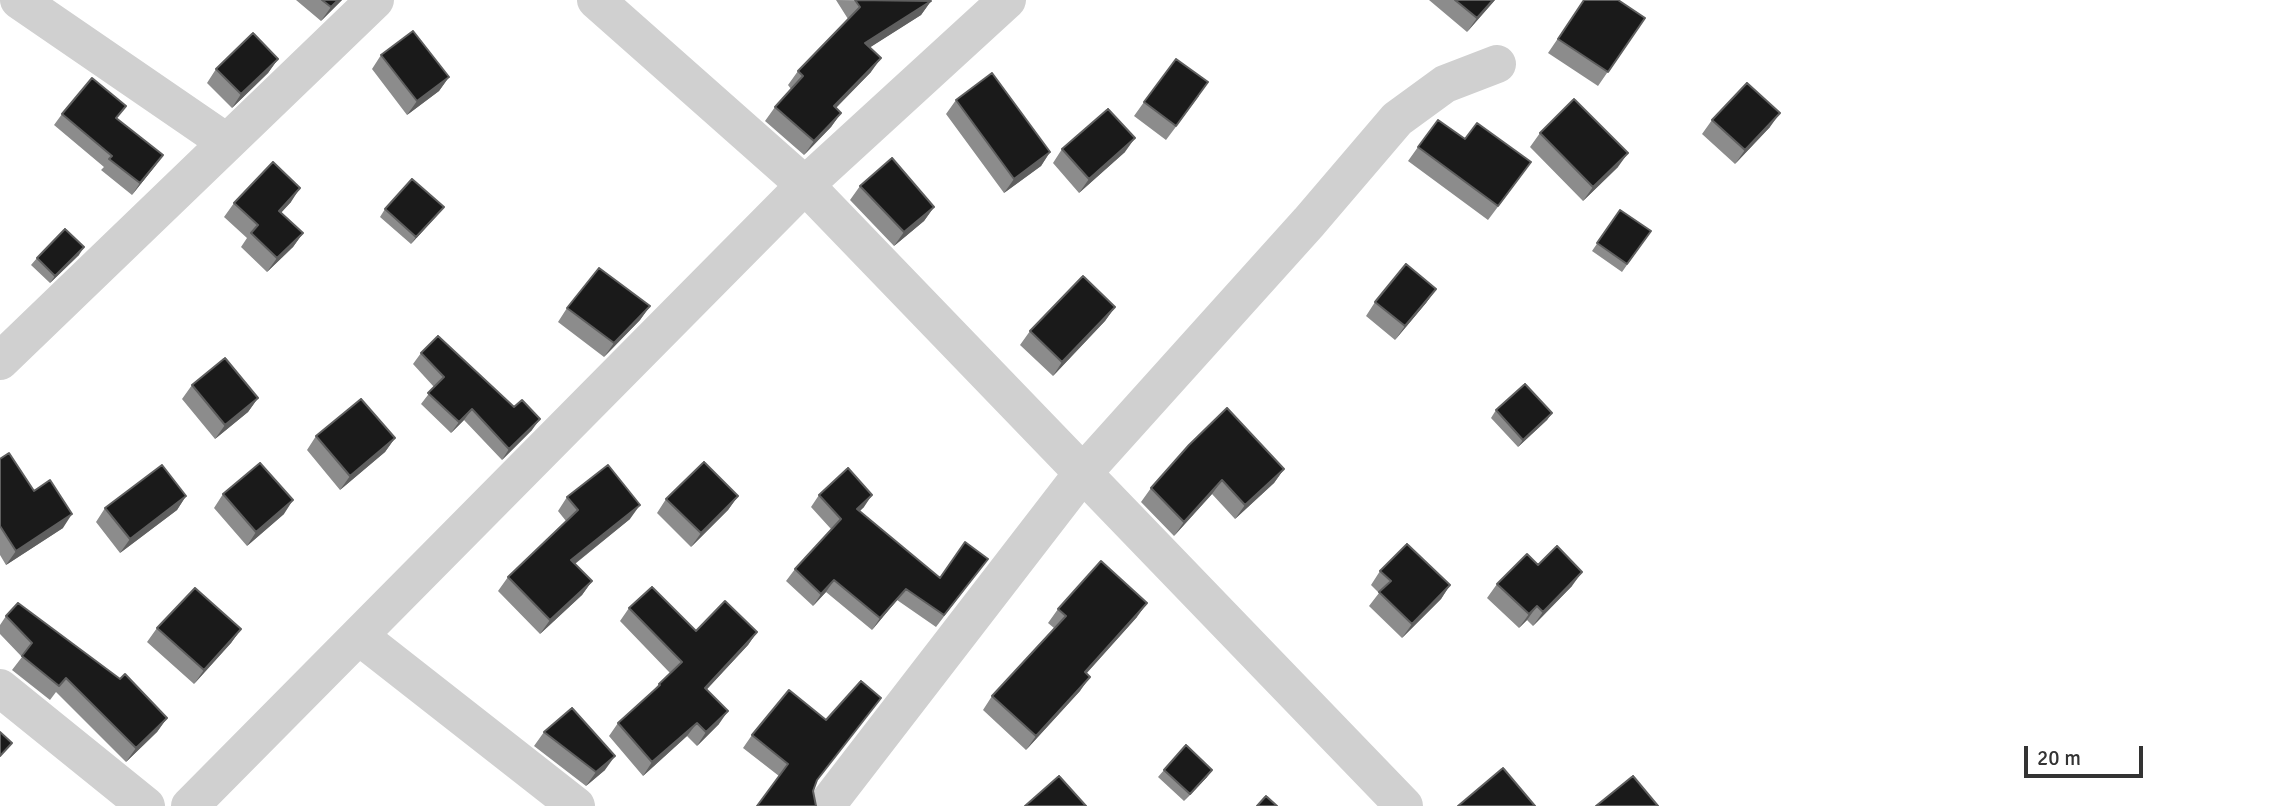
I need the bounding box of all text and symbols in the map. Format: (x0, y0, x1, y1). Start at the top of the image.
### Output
scale bar (2027, 732, 2146, 776)
text: 20 m (2037, 745, 2081, 771)

